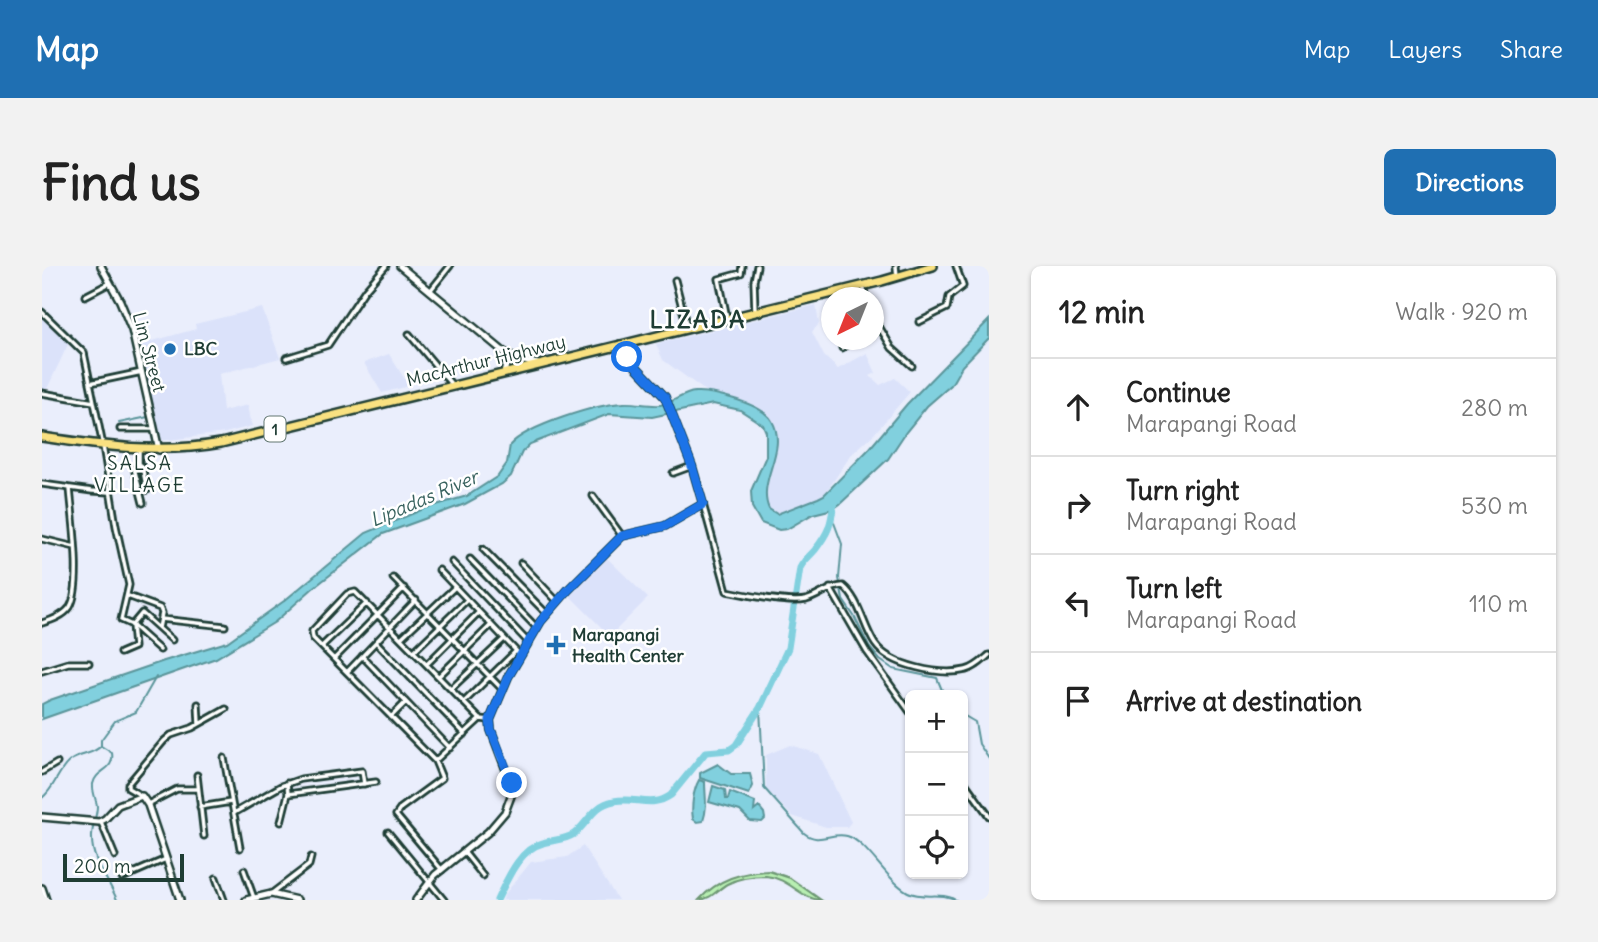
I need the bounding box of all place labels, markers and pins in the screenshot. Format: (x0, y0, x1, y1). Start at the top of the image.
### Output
place label: LBC (184, 337, 218, 360)
marker: LBC (162, 341, 178, 357)
place label: Marapangi Health Center (572, 623, 684, 667)
marker: Marapangi Health Center (546, 635, 566, 655)

